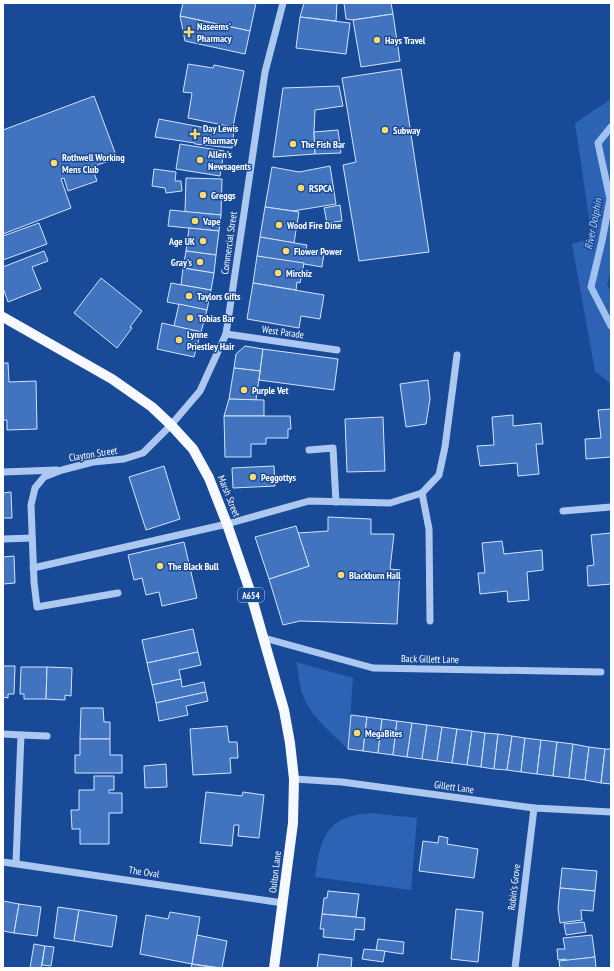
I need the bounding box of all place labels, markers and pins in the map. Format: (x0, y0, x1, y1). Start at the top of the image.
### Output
place label: Naseems' Pharmacy (197, 20, 232, 45)
marker: Naseems' Pharmacy (184, 27, 194, 37)
place label: Hays Travel (385, 34, 426, 47)
marker: Hays Travel (372, 35, 382, 45)
place label: Day Lewis Pharmacy (203, 122, 239, 147)
place label: Subway (393, 124, 421, 137)
marker: Subway (380, 125, 390, 135)
marker: Day Lewis Pharmacy (190, 129, 200, 139)
place label: The Fish Bar (301, 138, 345, 151)
marker: The Fish Bar (288, 139, 298, 149)
place label: Allen's Newsagents (207, 148, 251, 173)
place label: Rothwell Working Mens Club (62, 151, 125, 176)
marker: Allen's Newsagents (195, 155, 205, 165)
marker: Rothwell Working Mens Club (49, 158, 59, 168)
place label: RSPCA (309, 182, 333, 195)
marker: RSPCA (296, 183, 306, 193)
place label: Greggs (211, 189, 236, 202)
marker: Greggs (198, 190, 208, 200)
place label: Vape (202, 215, 220, 228)
marker: Vape (190, 216, 200, 226)
place label: Wood Fire Dine (286, 219, 341, 232)
marker: Wood Fire Dine (274, 220, 284, 230)
place label: Age UK (168, 235, 196, 248)
marker: Age UK (198, 236, 208, 246)
place label: Flower Power (294, 245, 342, 258)
marker: Flower Power (281, 246, 291, 256)
place label: Gray's (171, 256, 192, 269)
marker: Gray's (195, 257, 205, 267)
place label: Mirchiz (286, 267, 312, 280)
marker: Mirchiz (273, 268, 283, 278)
place label: Taylors Gifts (197, 290, 241, 303)
marker: Taylors Gifts (184, 291, 194, 301)
place label: Tobias Bar (198, 312, 235, 325)
marker: Tobias Bar (185, 313, 195, 323)
place label: Lynne Priestley Hair (187, 328, 234, 353)
marker: Lynne Priestley Hair (174, 335, 184, 345)
place label: Purple Vet (252, 384, 289, 397)
marker: Purple Vet (239, 385, 249, 395)
place label: Peggottys (261, 471, 297, 484)
marker: Peggottys (248, 472, 258, 482)
place label: The Black Bull (168, 560, 219, 573)
marker: The Black Bull (155, 561, 165, 571)
place label: Blackburn Hall (349, 569, 401, 582)
marker: Blackburn Hall (336, 570, 346, 580)
place label: MegaBites (365, 727, 403, 740)
marker: MegaBites (352, 728, 362, 738)

